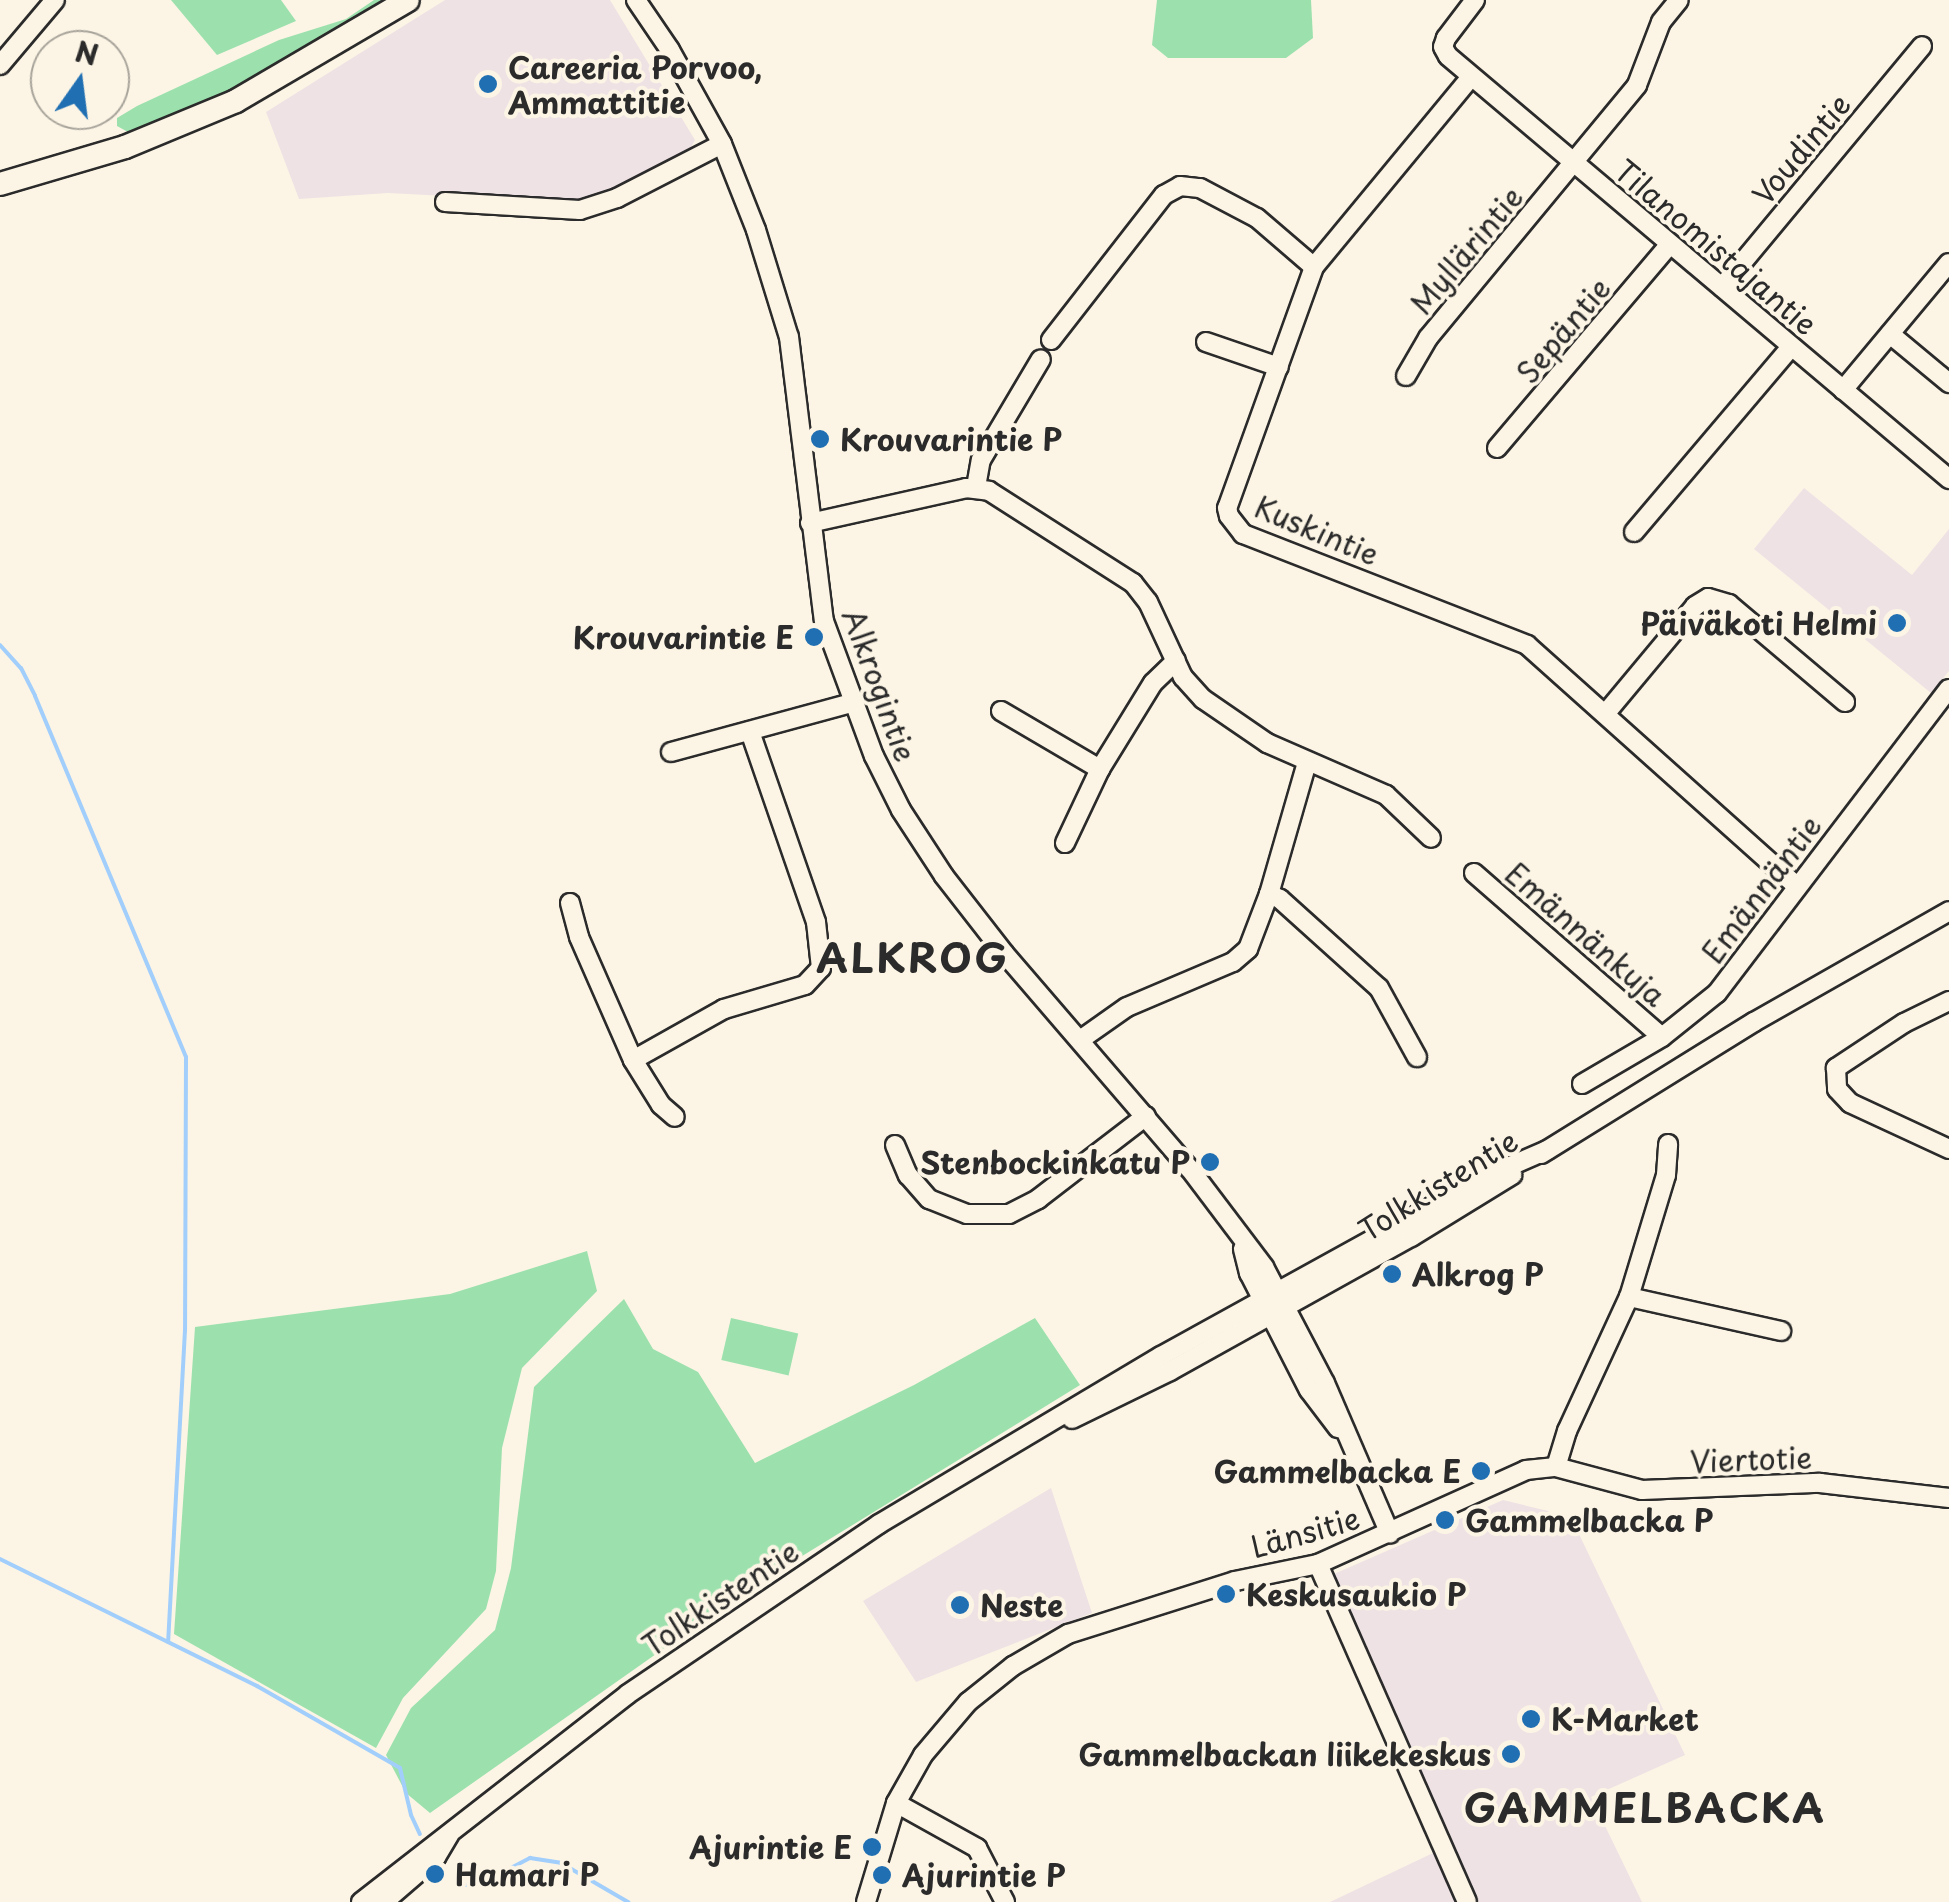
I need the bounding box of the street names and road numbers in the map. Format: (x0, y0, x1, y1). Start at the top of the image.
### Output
street label: Voudintie (1744, 86, 1858, 212)
street label: Tilanomistajantie (1608, 152, 1824, 342)
street label: Myllärintie (1402, 179, 1530, 321)
street label: Sepäntie (1509, 270, 1617, 390)
street label: Kuskintie (1250, 488, 1384, 572)
street label: Alkrogintie (836, 604, 924, 766)
street label: Emännäntie (1694, 808, 1828, 970)
street label: Emännänkuja (1499, 855, 1673, 1013)
street label: Tolkkistentie (1352, 1122, 1524, 1248)
street label: Viertotie (1689, 1439, 1813, 1479)
street label: Länsitie (1246, 1499, 1364, 1565)
street label: Tolkkistentie (635, 1533, 805, 1663)

